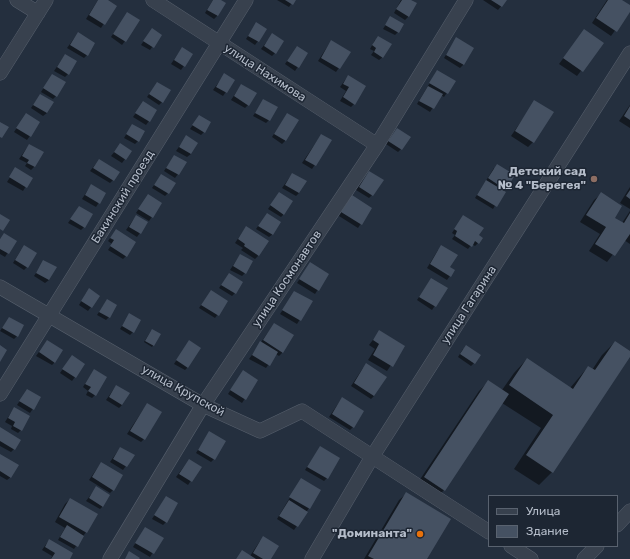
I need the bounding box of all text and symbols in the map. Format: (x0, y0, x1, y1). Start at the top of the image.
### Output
street label: улица Нахимова (221, 41, 309, 105)
street label: Бакинский проезд (88, 148, 158, 246)
place label: Детский сад № 4 "Берегея" (498, 165, 586, 193)
marker: Детский сад № 4 "Берегея" (589, 174, 599, 184)
street label: улица Космонавтов (249, 228, 325, 330)
street label: улица Гагарина (438, 263, 500, 347)
street label: улица Крупской (139, 362, 227, 420)
legend (488, 495, 618, 547)
text: Улица (526, 504, 560, 518)
text: Здание (526, 524, 569, 538)
place label: "Доминанта" (332, 527, 412, 541)
marker: "Доминанта" (415, 529, 425, 539)

